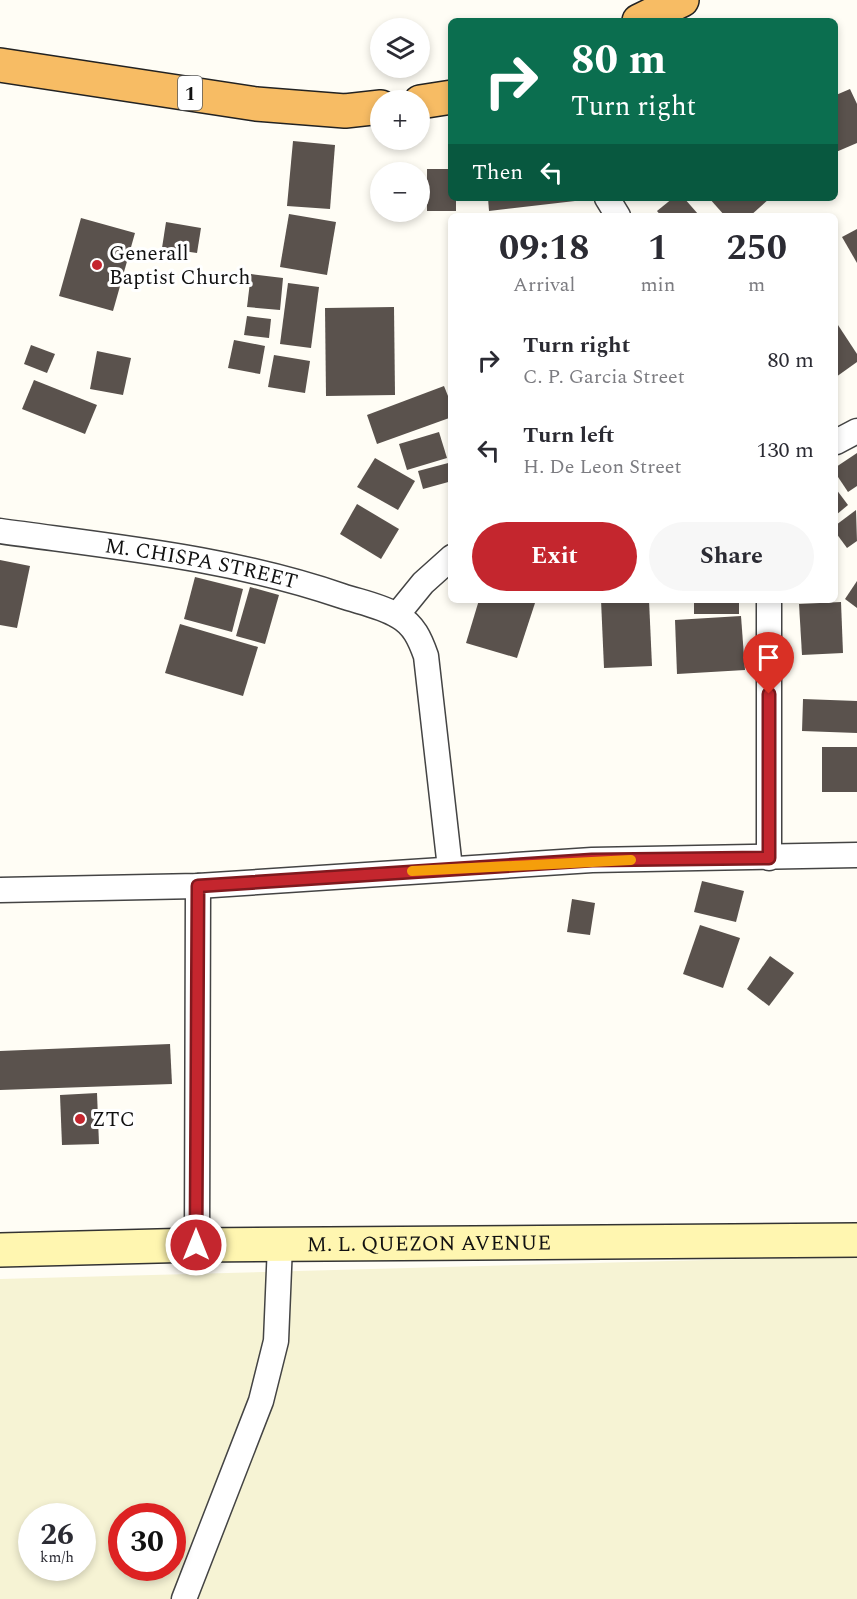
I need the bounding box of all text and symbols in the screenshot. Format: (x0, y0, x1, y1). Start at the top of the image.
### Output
map controls (370, 18, 430, 222)
button: layers (370, 18, 430, 78)
text: 80 m (571, 29, 666, 92)
icon: right (472, 42, 550, 120)
road number: 1 (178, 76, 202, 110)
text: Turn right (571, 86, 696, 128)
button: + (370, 90, 430, 150)
text: Then (472, 156, 523, 189)
icon: left (535, 156, 568, 189)
button: − (370, 162, 430, 222)
text: 09:18 (499, 221, 589, 276)
text: 1 (648, 221, 668, 276)
text: 250 (726, 221, 787, 276)
place label: Generall Baptist Church (109, 238, 250, 294)
marker: Generall Baptist Church (90, 258, 104, 272)
text: Arrival (513, 270, 575, 300)
text: min (640, 270, 675, 300)
text: m (748, 270, 765, 300)
text: Turn right (523, 329, 630, 362)
icon: right (472, 344, 505, 377)
text: 80 m (768, 344, 814, 377)
text: C. P. Garcia Street (523, 362, 685, 392)
text: Turn left (523, 419, 615, 452)
icon: left (472, 434, 505, 467)
text: 130 m (757, 434, 814, 467)
text: H. De Leon Street (523, 452, 682, 482)
button: Exit (472, 522, 637, 591)
button: Share (649, 522, 814, 591)
street label: M. CHISPA STREET (103, 530, 301, 598)
pin (743, 632, 794, 694)
icon: arrive (752, 641, 785, 674)
place label: ZTC (92, 1104, 135, 1136)
marker: ZTC (73, 1112, 87, 1126)
position arrow (164, 1213, 228, 1277)
street label: M. L. QUEZON AVENUE (307, 1227, 551, 1261)
speed limit sign: 30 (108, 1503, 186, 1581)
text: 26 (40, 1512, 74, 1558)
text: km/h (40, 1546, 74, 1569)

